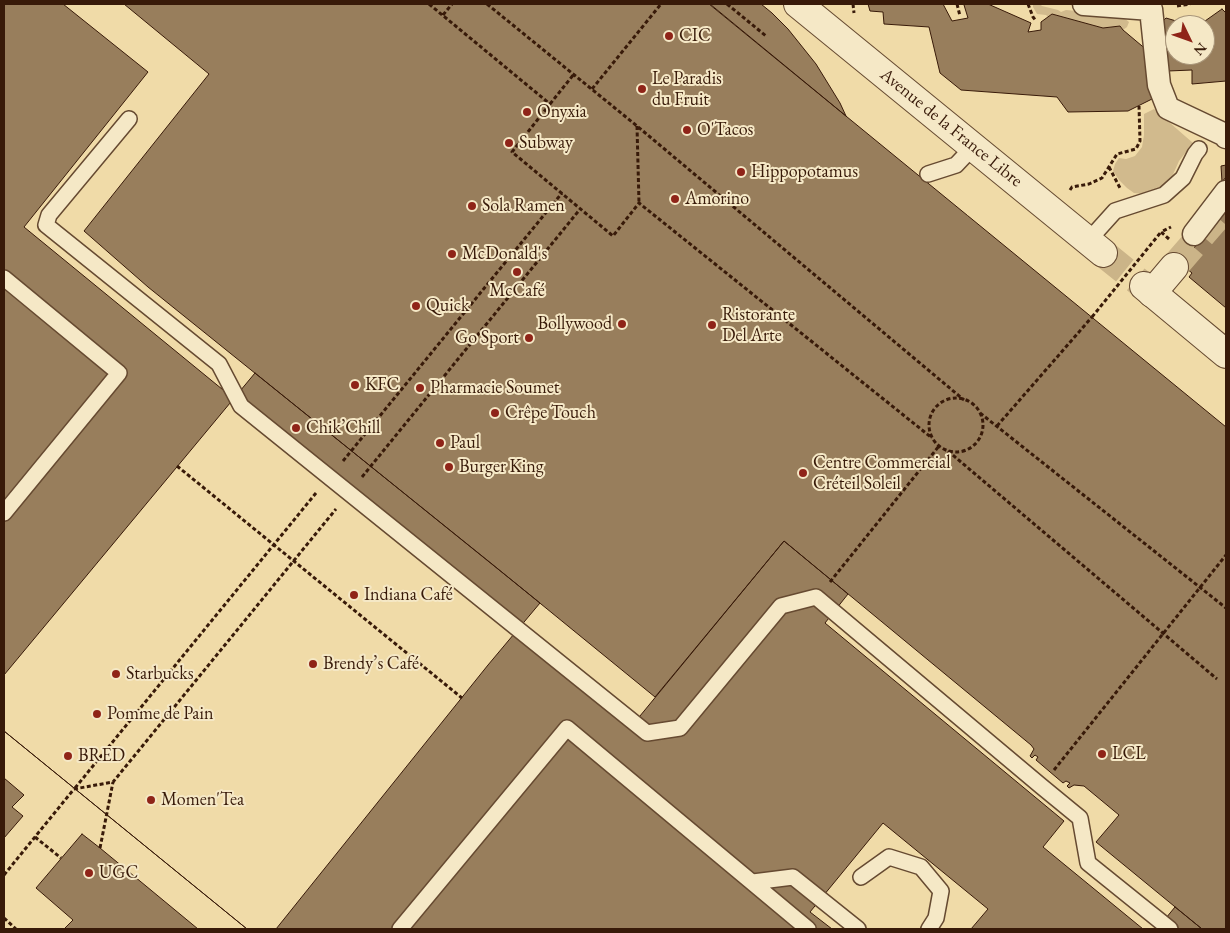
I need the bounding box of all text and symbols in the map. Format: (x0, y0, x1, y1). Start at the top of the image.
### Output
north arrow (1165, 15, 1215, 65)
place label: CIC (679, 25, 711, 47)
marker: CIC (663, 30, 675, 42)
text: N (1190, 39, 1211, 60)
street label: Avenue de la France Libre (875, 64, 1027, 192)
place label: Le Paradis du Fruit (652, 68, 722, 110)
marker: Le Paradis du Fruit (636, 83, 648, 95)
place label: Onyxia (537, 101, 587, 123)
marker: Onyxia (521, 106, 533, 118)
place label: O'Tacos (697, 119, 753, 141)
marker: O'Tacos (681, 124, 693, 136)
place label: Subway (519, 132, 573, 154)
marker: Subway (503, 137, 515, 149)
place label: Hippopotamus (751, 161, 858, 183)
marker: Hippopotamus (735, 166, 747, 178)
place label: Amorino (685, 188, 749, 210)
marker: Amorino (669, 193, 681, 205)
place label: Sola Ramen (482, 195, 565, 217)
marker: Sola Ramen (466, 200, 478, 212)
place label: McDonald's (462, 243, 547, 265)
marker: McDonald's (446, 248, 458, 260)
marker: McCafé (511, 266, 523, 278)
place label: McCafé (489, 280, 545, 302)
place label: Quick (426, 295, 469, 317)
marker: Quick (410, 300, 422, 312)
place label: Ristorante Del Arte (722, 304, 795, 346)
place label: Bollywood (537, 313, 612, 335)
marker: Bollywood (616, 318, 628, 330)
marker: Ristorante Del Arte (706, 319, 718, 331)
place label: Go Sport (455, 327, 519, 349)
marker: Go Sport (523, 332, 535, 344)
place label: KFC (365, 374, 399, 396)
place label: Pharmacie Soumet (430, 377, 559, 399)
marker: KFC (349, 379, 361, 391)
marker: Pharmacie Soumet (414, 382, 426, 394)
place label: Crêpe Touch (505, 402, 596, 424)
marker: Crêpe Touch (489, 407, 501, 419)
place label: Chik’Chill (306, 417, 380, 439)
marker: Chik’Chill (290, 422, 302, 434)
place label: Paul (450, 432, 480, 454)
marker: Paul (434, 437, 446, 449)
place label: Centre Commercial Créteil Soleil (813, 452, 951, 494)
place label: Burger King (459, 456, 544, 478)
marker: Burger King (443, 461, 455, 473)
marker: Centre Commercial Créteil Soleil (797, 467, 809, 479)
place label: Indiana Café (364, 584, 453, 606)
marker: Indiana Café (348, 589, 360, 601)
place label: Brendy’s Café (323, 653, 419, 675)
marker: Brendy’s Café (307, 658, 319, 670)
place label: Starbucks (126, 663, 194, 685)
marker: Starbucks (110, 668, 122, 680)
place label: Pomme de Pain (107, 703, 213, 725)
marker: Pomme de Pain (91, 708, 103, 720)
place label: LCL (1112, 743, 1146, 765)
place label: BRED (78, 745, 125, 767)
marker: LCL (1096, 748, 1108, 760)
marker: BRED (62, 750, 74, 762)
place label: Momen'Tea (161, 789, 244, 811)
marker: Momen'Tea (145, 794, 157, 806)
place label: UGC (99, 862, 138, 884)
marker: UGC (83, 867, 95, 879)

